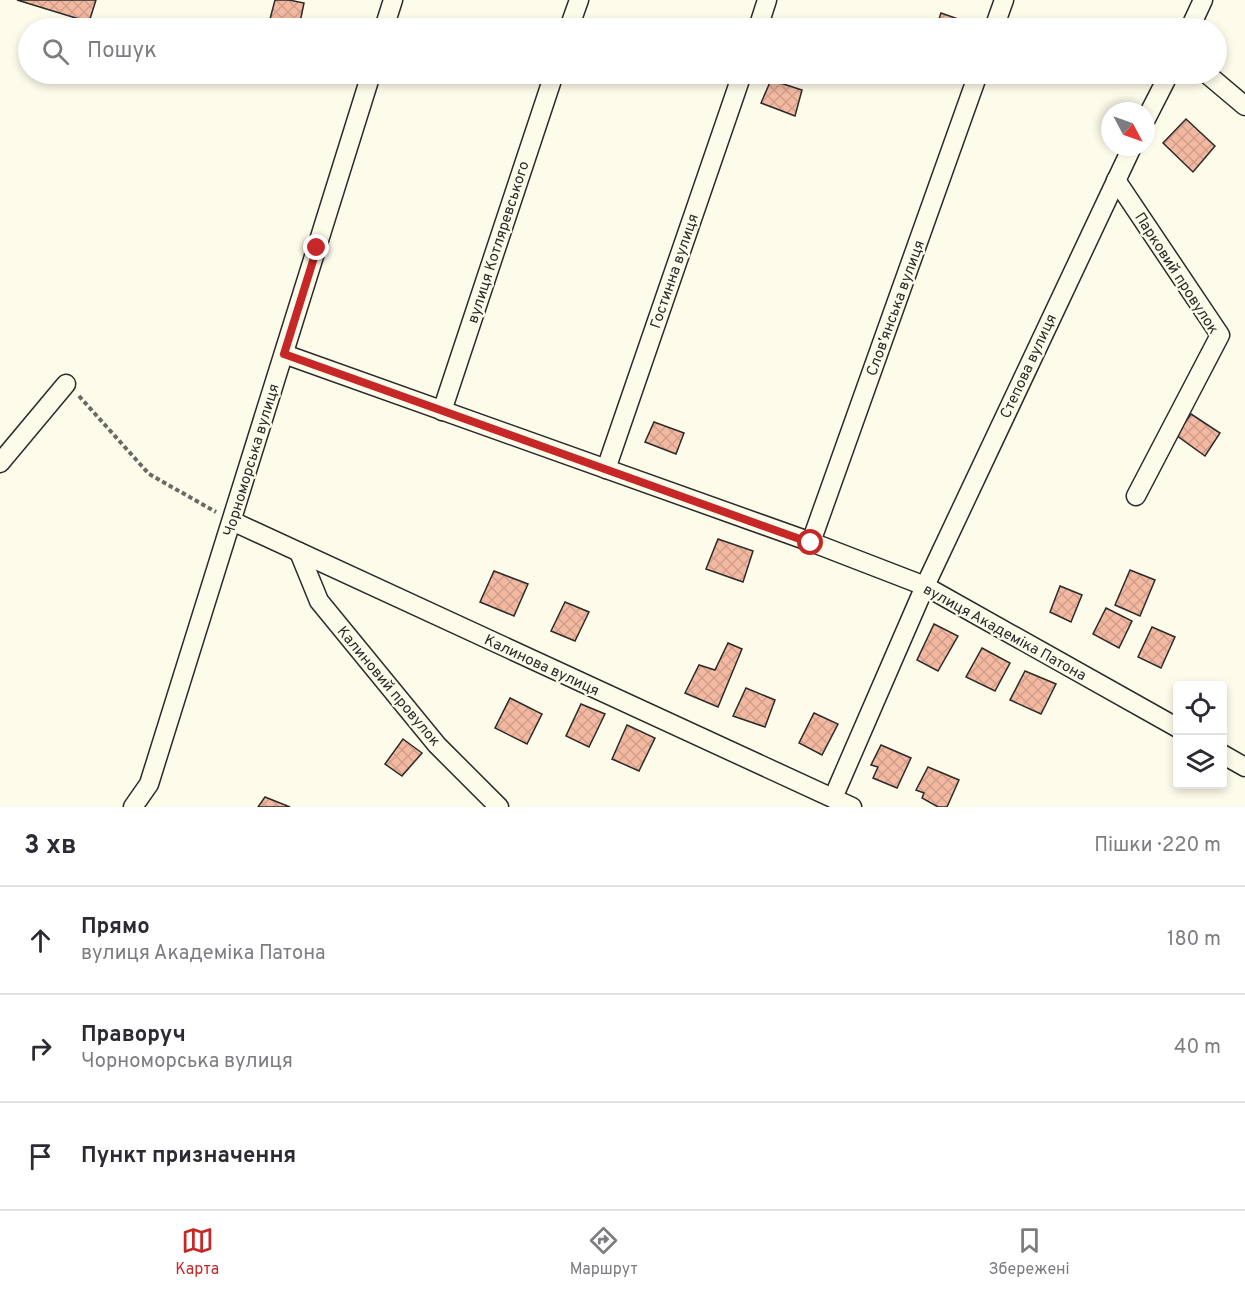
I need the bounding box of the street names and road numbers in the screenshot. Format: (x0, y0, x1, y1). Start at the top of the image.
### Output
street label: вулиця Котляревського (464, 159, 535, 326)
street label: Парковий провулок (1129, 209, 1222, 338)
street label: Гостинна вулиця (647, 212, 704, 331)
street label: Словʼянська вулиця (863, 238, 930, 379)
street label: Степова вулиця (997, 311, 1062, 422)
street label: Чорноморська вулиця (220, 382, 285, 539)
street label: вулиця Академіка Патона (919, 581, 1089, 686)
street label: Калиновий провулок (332, 623, 444, 751)
street label: Калинова вулиця (481, 631, 602, 701)

